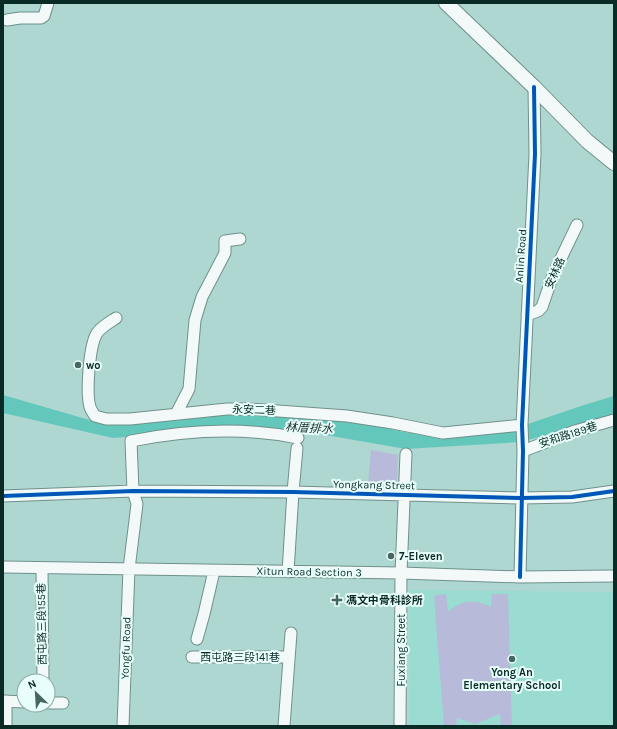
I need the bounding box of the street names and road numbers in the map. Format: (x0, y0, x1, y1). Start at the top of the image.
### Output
street label: Anlin Road (513, 229, 529, 283)
street label: 安林路 (542, 255, 568, 291)
street label: 永安二巷 (232, 403, 276, 417)
street label: 安和路189巷 (537, 419, 599, 451)
street label: Yongkang Street (333, 478, 415, 492)
street label: Xitun Road Section 3 (256, 565, 362, 579)
street label: 西屯路三段155巷 (35, 583, 49, 665)
street label: Fuxiang Street (395, 614, 408, 686)
street label: Yongfu Road (118, 617, 134, 679)
street label: 西屯路三段141巷 (200, 651, 280, 664)

